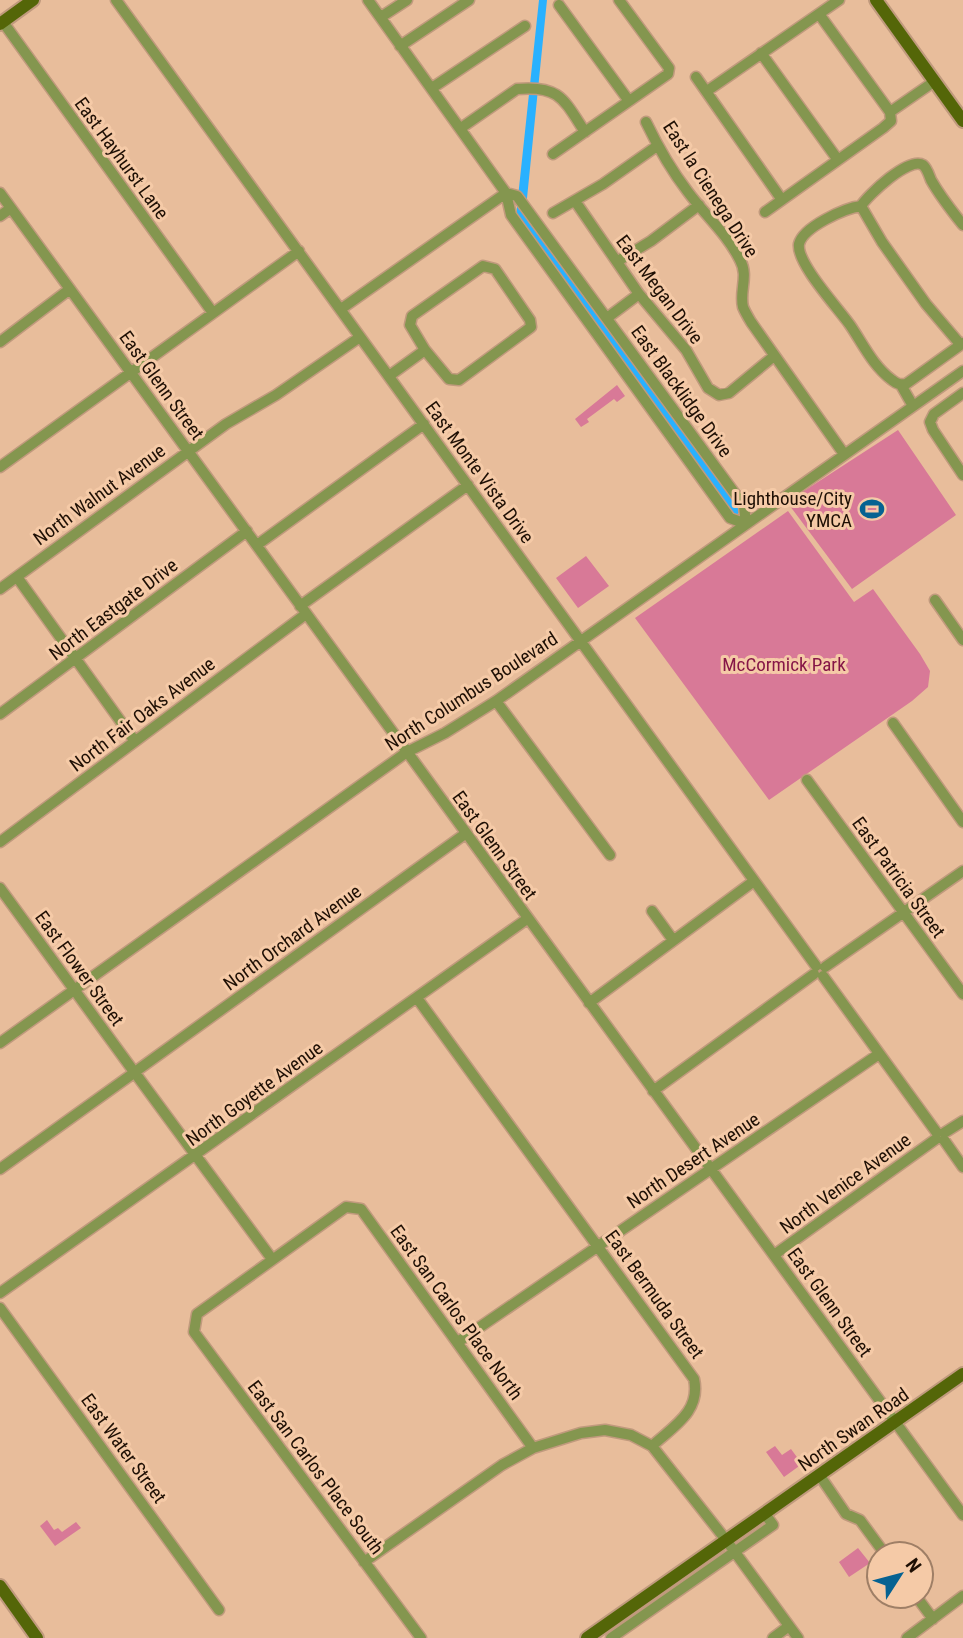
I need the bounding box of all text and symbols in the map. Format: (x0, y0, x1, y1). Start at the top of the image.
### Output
street label: East Hayhurst Lane (70, 93, 174, 224)
street label: East la Cienega Drive (658, 117, 763, 262)
street label: East Megan Drive (611, 230, 708, 348)
street label: East Blacklidge Drive (626, 321, 737, 462)
street label: East Glenn Street (114, 326, 209, 444)
street label: East Monte Vista Drive (420, 397, 539, 548)
street label: North Walnut Avenue (29, 439, 170, 550)
place label: Lighthouse/City YMCA (733, 487, 852, 532)
sports icon: Lighthouse/City YMCA (858, 495, 886, 523)
street label: North Eastgate Drive (45, 554, 182, 665)
street label: North Columbus Boulevard (381, 627, 562, 756)
street label: North Fair Oaks Avenue (65, 652, 220, 777)
park label: McCormick Park (722, 653, 846, 676)
street label: East Glenn Street (447, 786, 542, 904)
street label: East Patricia Street (847, 812, 950, 942)
street label: North Orchard Avenue (219, 880, 366, 995)
street label: East Flower Street (30, 906, 129, 1030)
street label: North Goyette Avenue (181, 1036, 327, 1151)
street label: North Desert Avenue (623, 1107, 764, 1213)
street label: North Venice Avenue (775, 1128, 915, 1239)
street label: East San Carlos Place North (385, 1220, 528, 1404)
street label: East Bermuda Street (600, 1226, 709, 1363)
street label: East Glenn Street (782, 1243, 877, 1361)
street label: East San Carlos Place South (243, 1376, 388, 1559)
street label: North Swan Road (794, 1383, 913, 1476)
street label: East Water Street (76, 1389, 171, 1508)
north arrow (865, 1540, 935, 1610)
text: N (901, 1554, 926, 1577)

